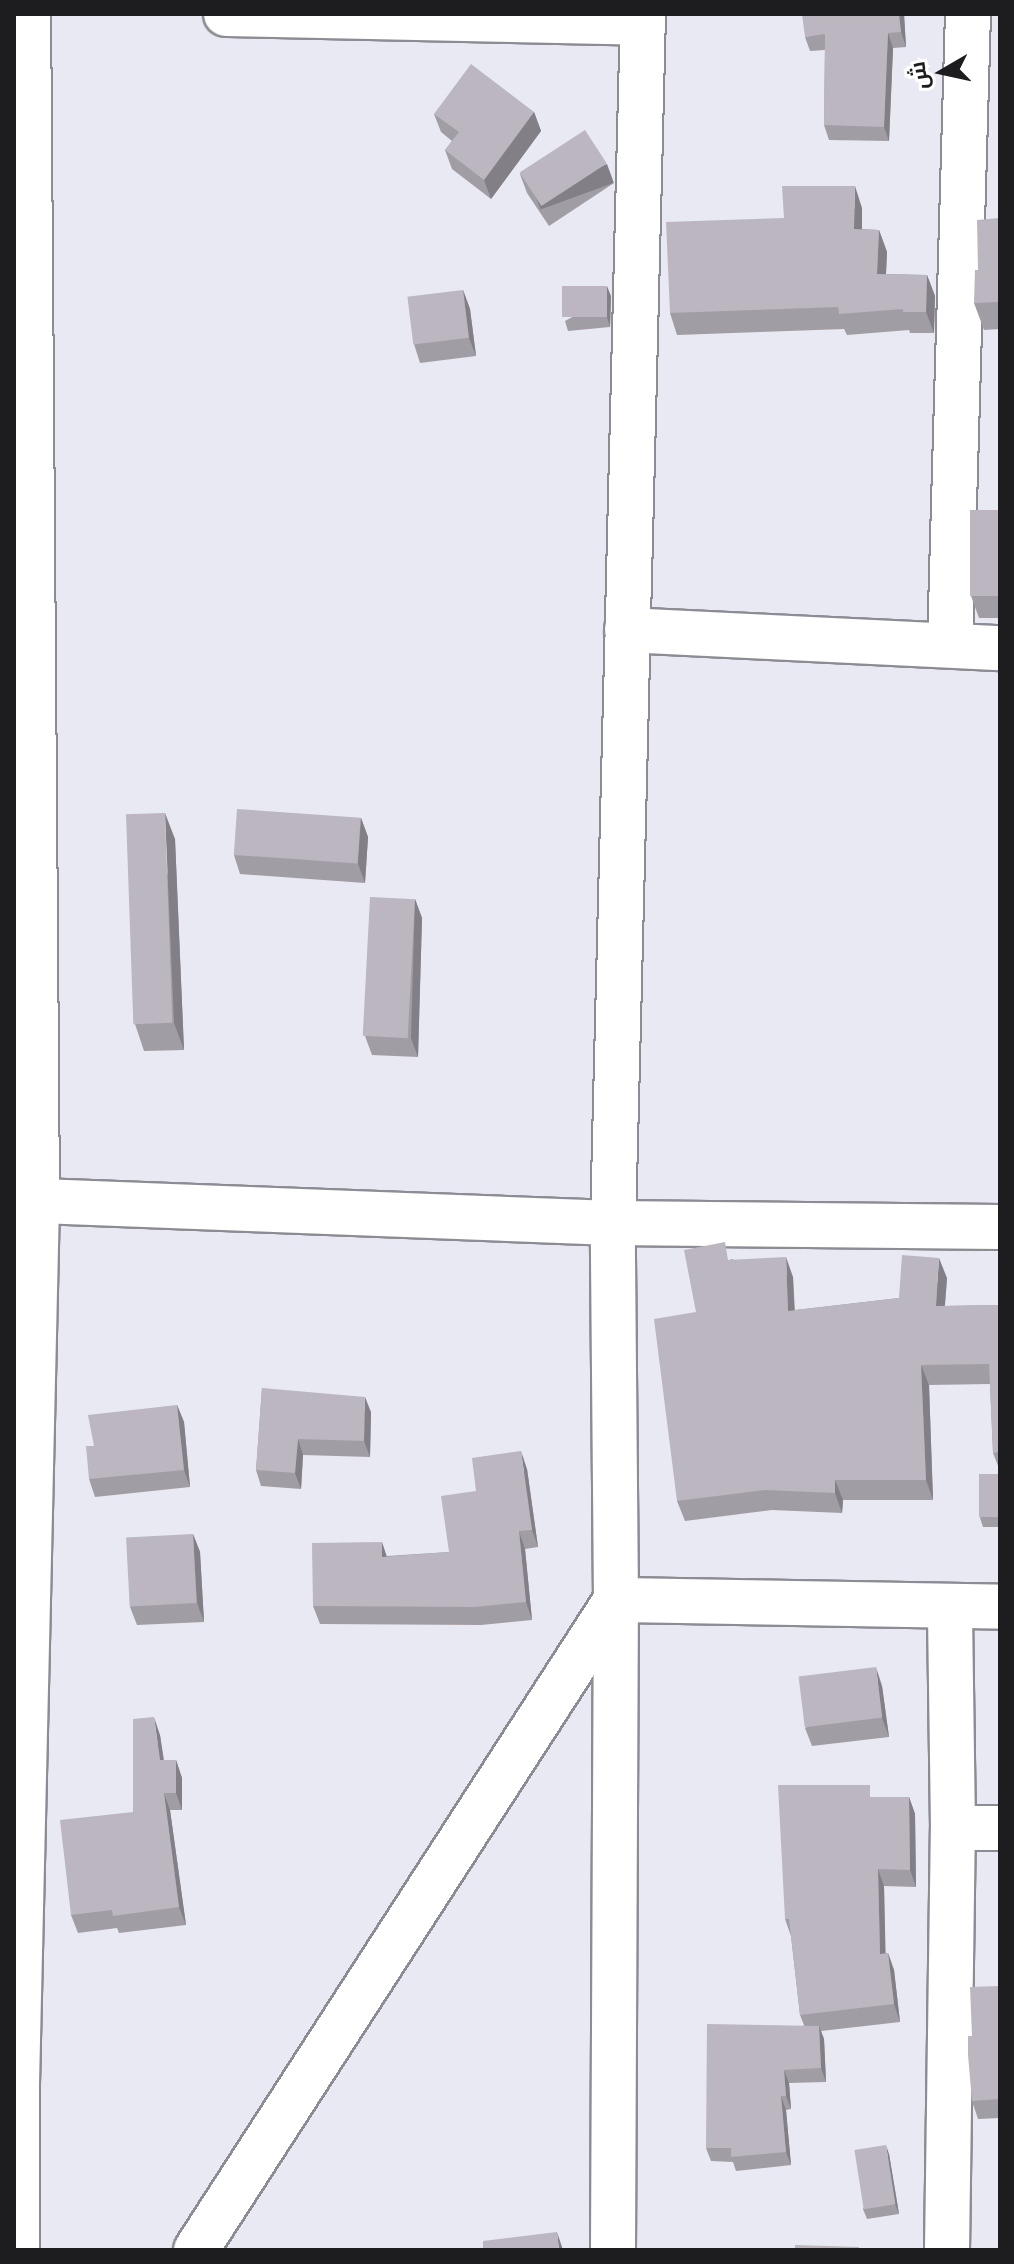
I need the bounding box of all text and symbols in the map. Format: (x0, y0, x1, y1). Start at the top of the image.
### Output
north arrow (902, 32, 982, 112)
text: ش (902, 60, 933, 92)

